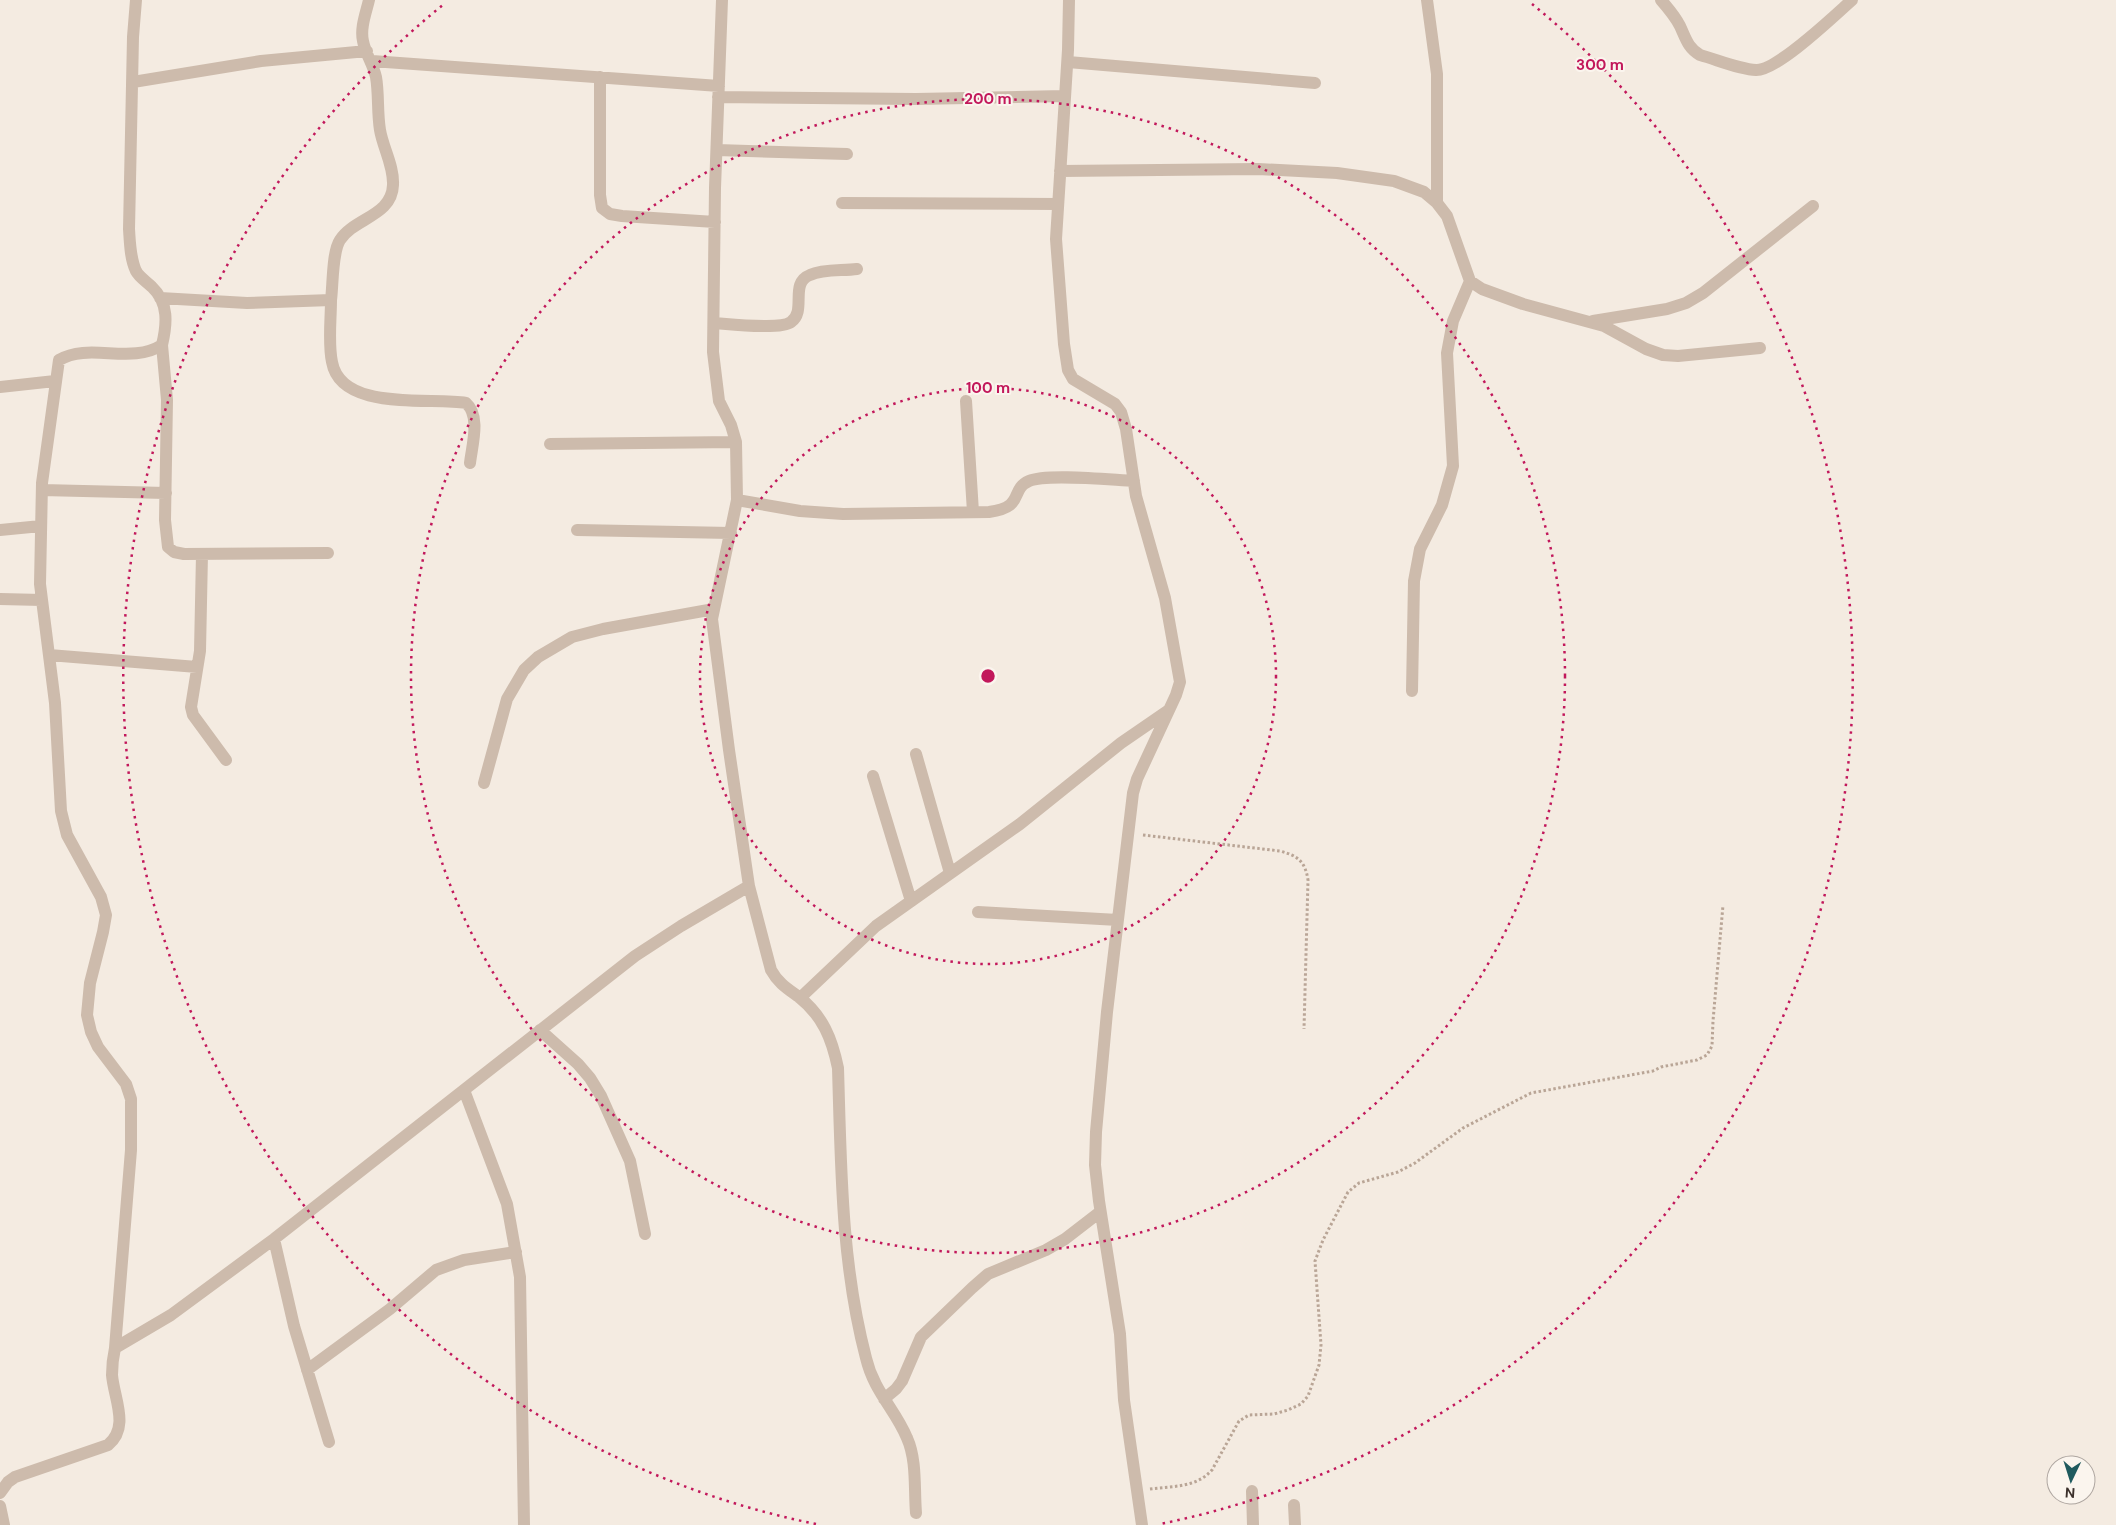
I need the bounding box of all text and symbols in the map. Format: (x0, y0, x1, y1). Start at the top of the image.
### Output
text: 300 m (1576, 55, 1624, 75)
text: 200 m (964, 89, 1012, 109)
text: 100 m (966, 378, 1010, 398)
centre of rings (979, 667, 997, 685)
north arrow (2046, 1455, 2096, 1505)
text: N (2064, 1484, 2076, 1502)

